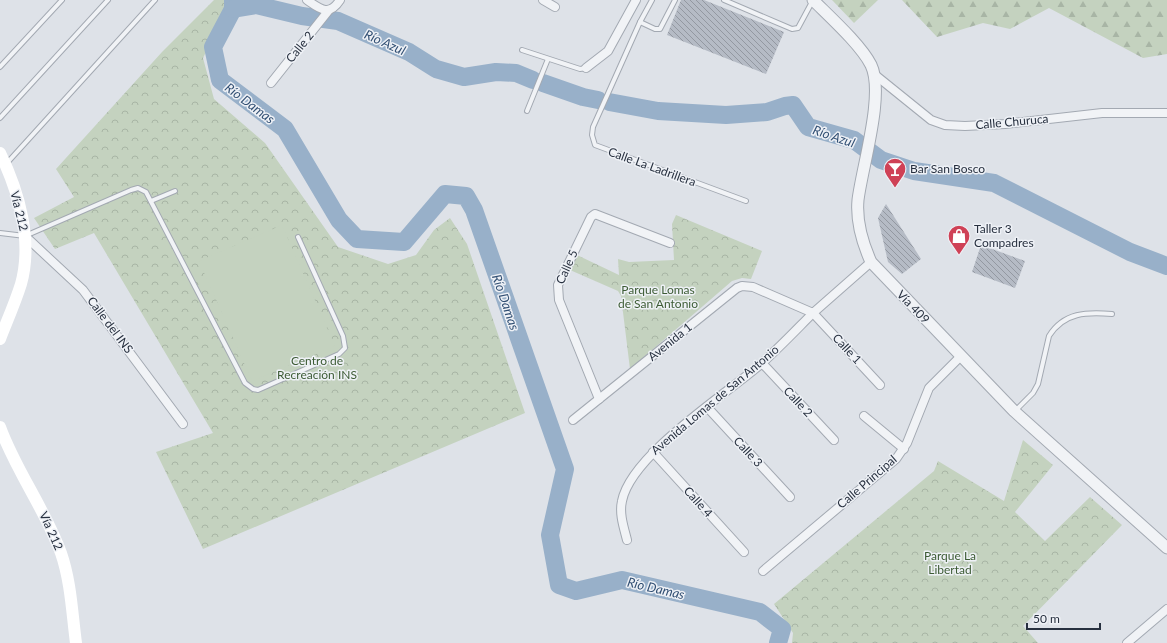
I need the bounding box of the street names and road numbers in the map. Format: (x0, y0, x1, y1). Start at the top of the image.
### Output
street label: Calle 2 (282, 28, 317, 65)
street label: Calle Churuca (975, 111, 1049, 132)
street label: Calle La Ladrillera (606, 144, 698, 189)
street label: Vía 212 (7, 189, 32, 232)
street label: Calle 5 (552, 247, 581, 286)
street label: Vía 409 (894, 287, 933, 327)
street label: Calle del INS (84, 293, 137, 356)
street label: Avenida 1 (645, 319, 695, 364)
street label: Calle 1 (830, 330, 865, 367)
street label: Avenida Lomas de San Antonio (648, 342, 782, 457)
street label: Calle 2 (781, 383, 816, 420)
street label: Calle 3 (731, 433, 766, 470)
street label: Calle Principal (834, 452, 900, 512)
street label: Calle 4 (681, 483, 716, 520)
street label: Vía 212 (36, 509, 67, 552)

